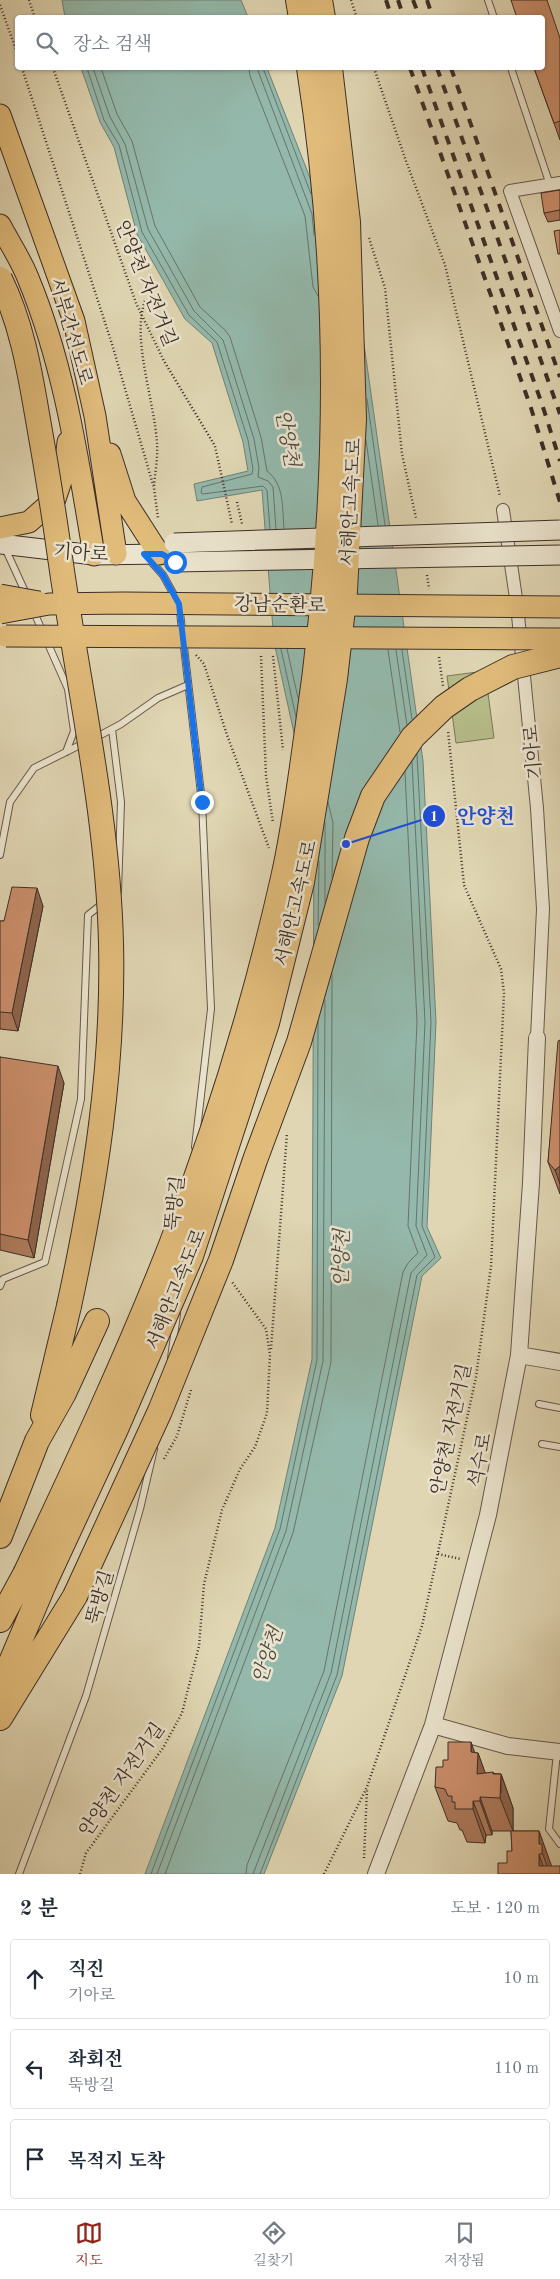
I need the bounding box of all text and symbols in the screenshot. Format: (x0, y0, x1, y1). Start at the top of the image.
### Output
search box (15, 15, 545, 70)
icon: search (33, 29, 61, 57)
text: 장소 검색 (73, 36, 152, 55)
street label: 안양천 자전거길 (111, 218, 180, 350)
street label: 서부간선도로 (45, 276, 96, 387)
water label: 안양천 (271, 408, 304, 470)
street label: 서해안고속도로 (338, 437, 365, 567)
street label: 기아로 (53, 541, 109, 566)
route start (164, 551, 187, 574)
street label: 강남순환로 (234, 593, 326, 617)
street label: 기아로 (521, 724, 546, 780)
route end (191, 791, 214, 814)
callout: 안양천 (422, 799, 525, 834)
text: 안양천 (457, 805, 515, 828)
text: 1 (430, 810, 438, 825)
street label: 서해안고속도로 (272, 838, 321, 968)
street label: 뚝방길 (162, 1175, 189, 1232)
street label: 서해안고속도로 (143, 1226, 210, 1353)
water label: 안양천 (329, 1227, 354, 1287)
street label: 안양천 자전거길 (427, 1362, 476, 1497)
street label: 석수로 (465, 1431, 496, 1489)
street label: 뚝방길 (83, 1568, 118, 1627)
water label: 안양천 (248, 1622, 288, 1686)
street label: 안양천 자전거길 (75, 1719, 169, 1841)
text: 2 분 (20, 1899, 58, 1920)
text: 도보 · 120 m (451, 1901, 540, 1917)
text: 직진 (68, 1961, 105, 1980)
icon: ahead (21, 1965, 49, 1993)
text: 10 m (503, 1971, 539, 1987)
text: 기아로 (68, 1988, 114, 2004)
text: 좌회전 (68, 2051, 123, 2070)
icon: left (21, 2055, 49, 2083)
text: 110 m (494, 2061, 539, 2077)
text: 뚝방길 (68, 2078, 114, 2094)
icon: arrive (21, 2145, 49, 2173)
text: 목적지 도착 (68, 2153, 165, 2172)
tab: 지도 (75, 2219, 103, 2270)
tab: 길찾기 (253, 2219, 294, 2270)
tab: 저장됨 (444, 2219, 485, 2270)

